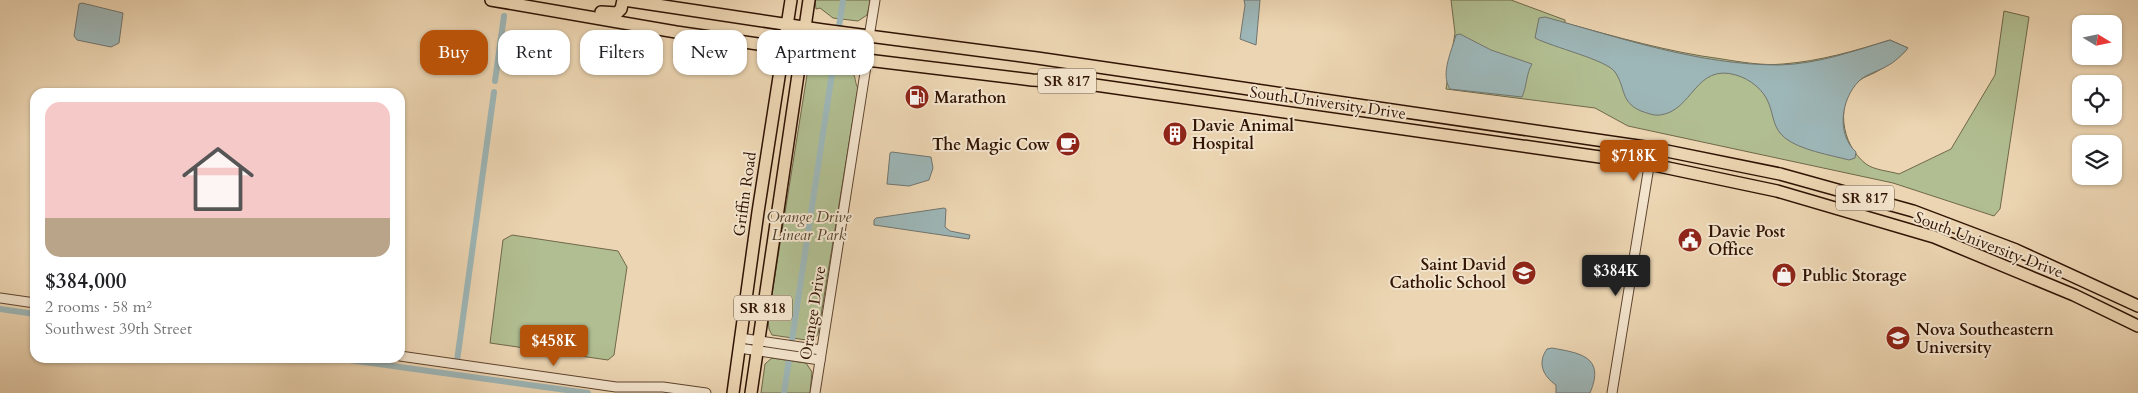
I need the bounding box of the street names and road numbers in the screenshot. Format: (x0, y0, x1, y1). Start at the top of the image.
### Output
road number: SR 817 (1038, 68, 1096, 94)
street label: South University Drive (1248, 81, 1408, 125)
street label: Griffin Road (728, 150, 762, 238)
road number: SR 817 (1836, 186, 1894, 210)
street label: South University Drive (1911, 206, 2066, 283)
street label: Orange Drive (795, 265, 831, 362)
road number: SR 818 (734, 296, 792, 320)

